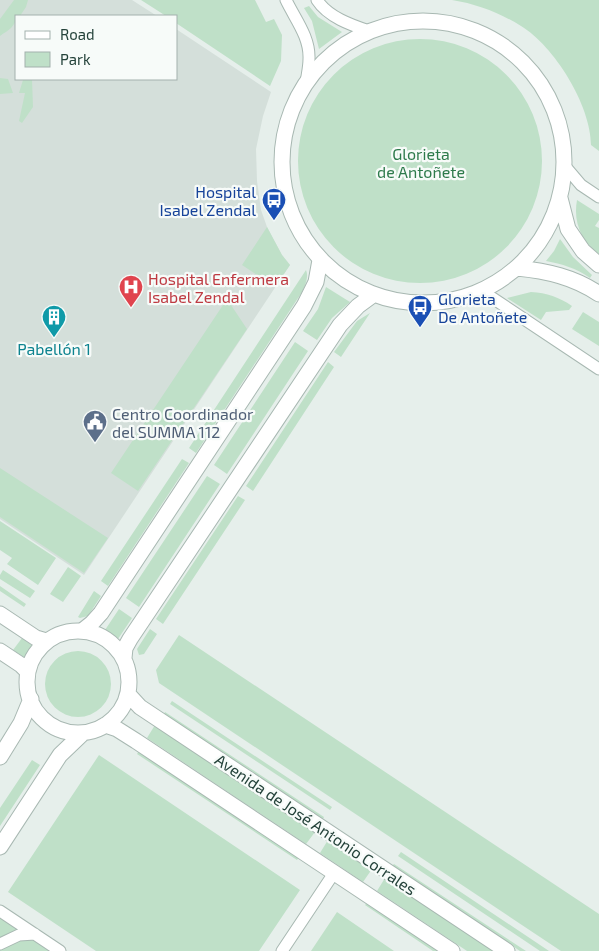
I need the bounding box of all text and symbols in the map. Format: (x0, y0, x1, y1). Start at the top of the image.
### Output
legend (15, 15, 178, 80)
text: Road (60, 25, 95, 43)
text: Park (60, 50, 91, 68)
park label: Glorieta de Antoñete (377, 144, 465, 181)
place label: Hospital Isabel Zendal (160, 182, 256, 219)
bus stop icon: Hospital Isabel Zendal (261, 187, 287, 221)
place label: Hospital Enfermera Isabel Zendal (148, 269, 289, 306)
hospital icon: Hospital Enfermera Isabel Zendal (118, 274, 144, 308)
place label: Glorieta De Antoñete (438, 289, 527, 326)
bus stop icon: Glorieta De Antoñete (407, 294, 433, 328)
building icon: Pabellón 1 (41, 304, 67, 338)
place label: Pabellón 1 (17, 339, 91, 358)
place label: Centro Coordinador del SUMMA 112 (112, 404, 254, 441)
public building icon: Centro Coordinador del SUMMA 112 (82, 409, 108, 443)
street label: Avenida de José Antonio Corrales (212, 749, 420, 899)

